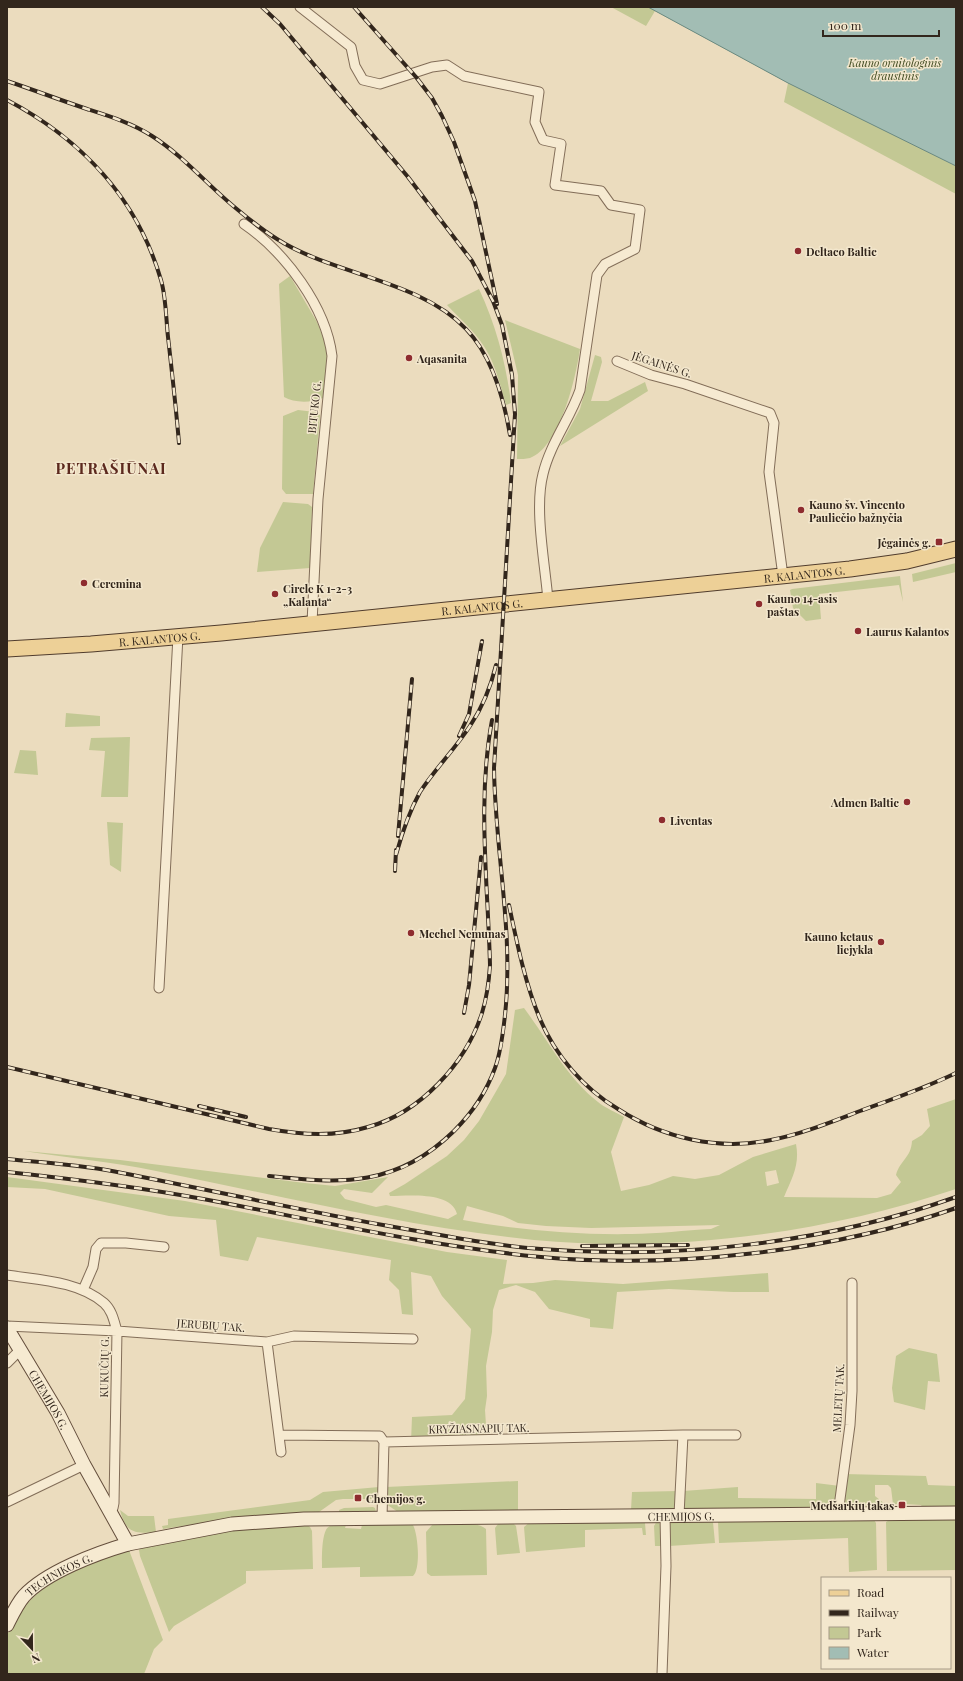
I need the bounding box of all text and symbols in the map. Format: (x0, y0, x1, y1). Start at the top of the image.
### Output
scale bar (823, 12, 939, 38)
text: 100 m (829, 17, 862, 33)
park label: Kauno ornitologinis draustinis (847, 55, 942, 83)
place label: Deltaco Baltic (806, 244, 877, 259)
marker: Deltaco Baltic (793, 246, 803, 256)
street label: JĖGAINĖS G. (629, 347, 694, 381)
place label: Aqasanita (416, 351, 467, 366)
marker: Aqasanita (404, 353, 414, 363)
street label: BITUKO G. (304, 380, 324, 434)
district label: PETRAŠIŪNAI (55, 458, 167, 478)
place label: Kauno šv. Vincento Pauliečio bažnyčia (809, 497, 905, 525)
marker: Kauno šv. Vincento Pauliečio bažnyčia (796, 505, 806, 515)
place label: Jėgainės g. (877, 535, 931, 550)
marker: Jėgainės g. (934, 537, 944, 547)
street label: R. KALANTOS G. (763, 562, 846, 585)
place label: Ceremina (92, 576, 142, 591)
marker: Ceremina (79, 578, 89, 588)
place label: Circle K 1-2-3 „Kalanta“ (283, 581, 352, 609)
marker: Circle K 1-2-3 „Kalanta“ (270, 589, 280, 599)
place label: Kauno 14-asis paštas (767, 591, 837, 619)
street label: R. KALANTOS G. (441, 595, 524, 618)
marker: Kauno 14-asis paštas (754, 599, 764, 609)
place label: Laurus Kalantos (866, 624, 949, 639)
marker: Laurus Kalantos (853, 626, 863, 636)
street label: R. KALANTOS G. (118, 627, 201, 649)
place label: Admen Baltic (830, 795, 900, 810)
marker: Admen Baltic (902, 797, 912, 807)
place label: Liventas (670, 813, 712, 828)
marker: Liventas (657, 815, 667, 825)
place label: Mechel Nemunas (419, 926, 506, 941)
marker: Mechel Nemunas (406, 928, 416, 938)
place label: Kauno ketaus liejykla (804, 929, 873, 957)
marker: Kauno ketaus liejykla (876, 937, 886, 947)
street label: JERUBIŲ TAK. (175, 1315, 246, 1335)
street label: KUKUČIŲ G. (96, 1336, 112, 1398)
street label: MELETŲ TAK. (829, 1363, 847, 1433)
street label: CHEMIJOS G. (26, 1367, 73, 1432)
street label: KRYŽIASNAPIŲ TAK. (428, 1420, 530, 1436)
place label: Chemijos g. (366, 1491, 426, 1506)
marker: Chemijos g. (353, 1493, 363, 1503)
place label: Medšarkių takas (811, 1498, 894, 1513)
marker: Medšarkių takas (897, 1500, 907, 1510)
street label: CHEMIJOS G. (648, 1508, 715, 1523)
street label: TECHNIKOS G. (21, 1549, 94, 1599)
legend (821, 1577, 951, 1669)
text: Road (857, 1584, 884, 1600)
text: Railway (857, 1604, 899, 1620)
text: Park (857, 1624, 882, 1640)
north arrow (12, 1629, 52, 1669)
text: Water (856, 1644, 890, 1660)
text: N (29, 1650, 42, 1667)

